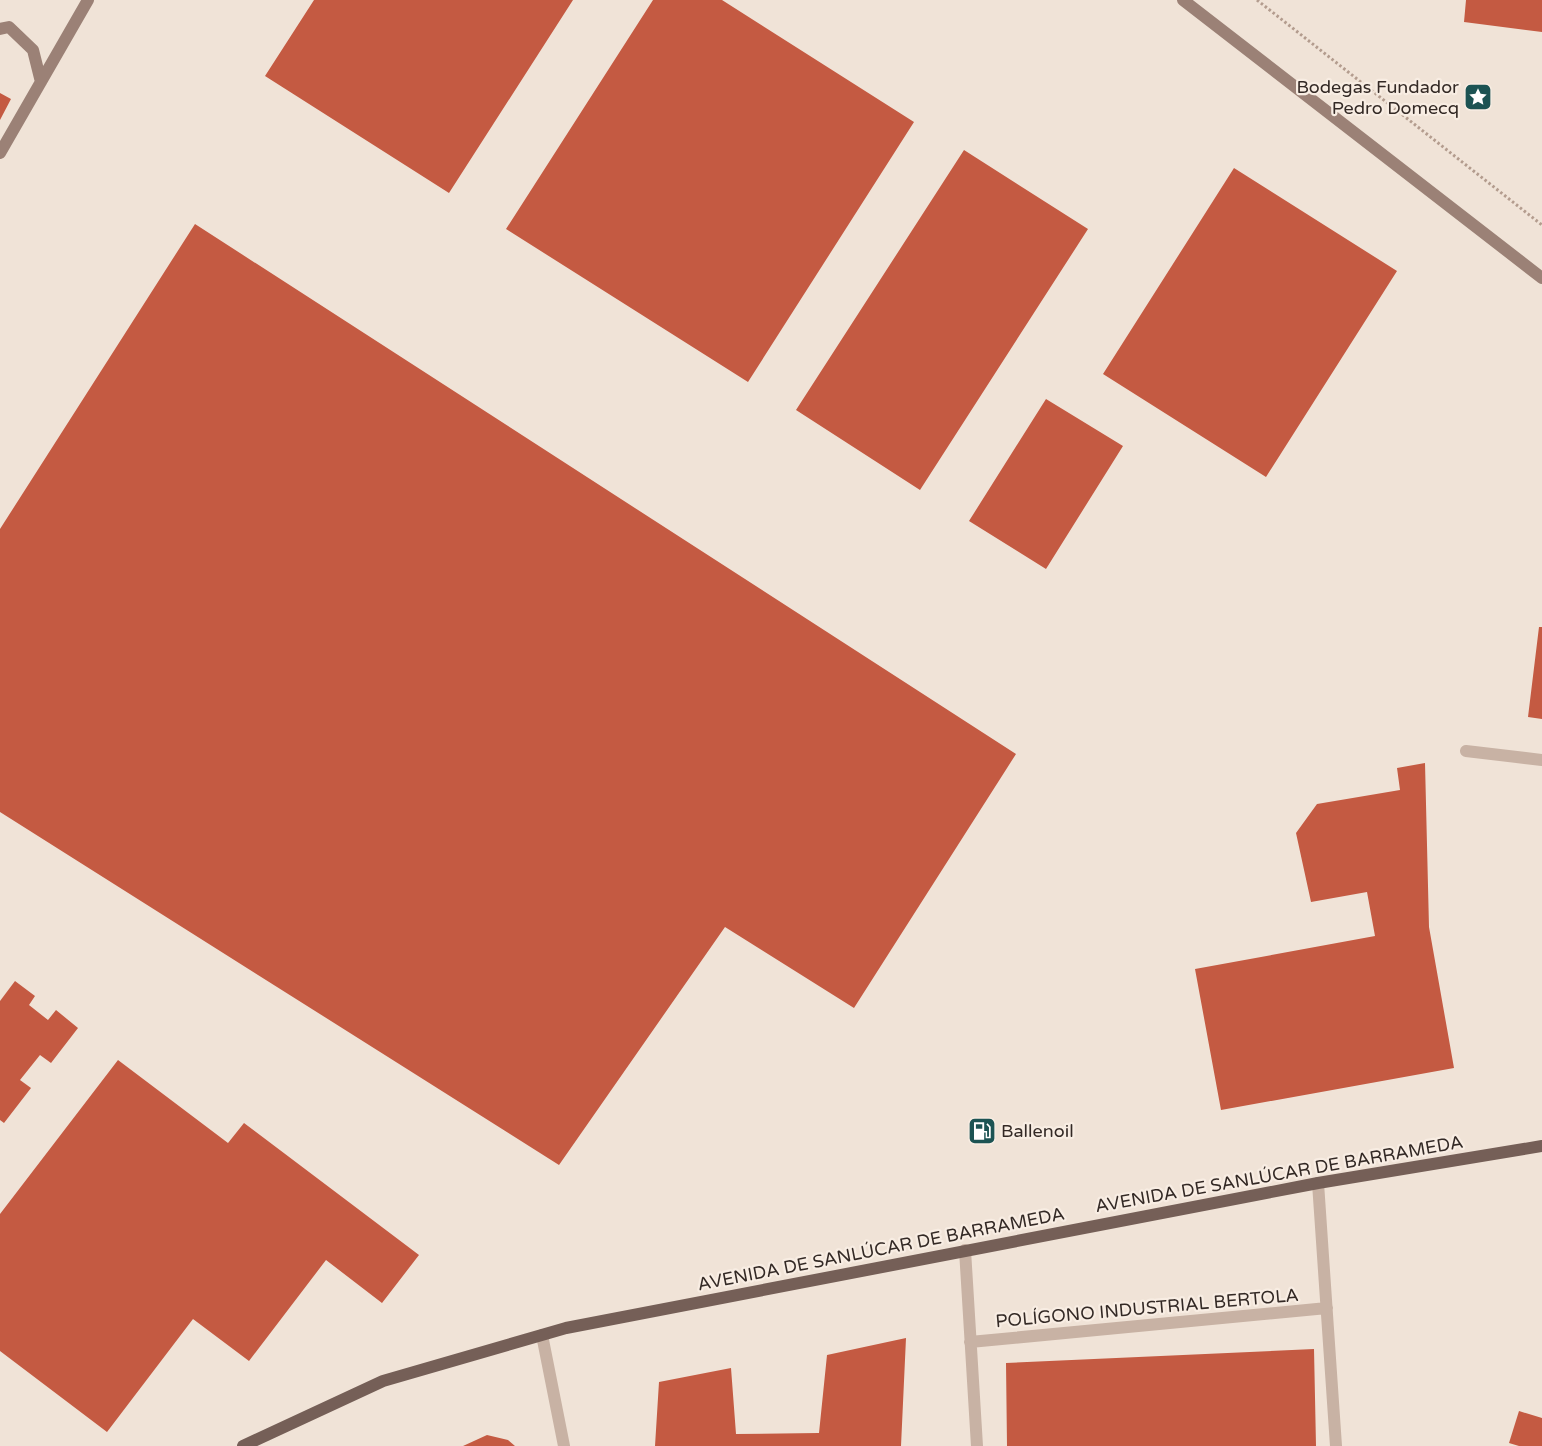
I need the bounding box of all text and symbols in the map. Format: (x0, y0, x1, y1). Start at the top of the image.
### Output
place label: Bodegas Fundador Pedro Domecq (1296, 76, 1459, 119)
place icon: Bodegas Fundador Pedro Domecq (1463, 82, 1493, 112)
fuel station icon: Ballenoil (967, 1116, 997, 1146)
place label: Ballenoil (1001, 1120, 1074, 1142)
street label: AVENIDA DE SANLÚCAR DE BARRAMEDA (1093, 1131, 1465, 1217)
street label: AVENIDA DE SANLÚCAR DE BARRAMEDA (696, 1203, 1066, 1295)
street label: POLÍGONO INDUSTRIAL BERTOLA (995, 1284, 1299, 1332)

